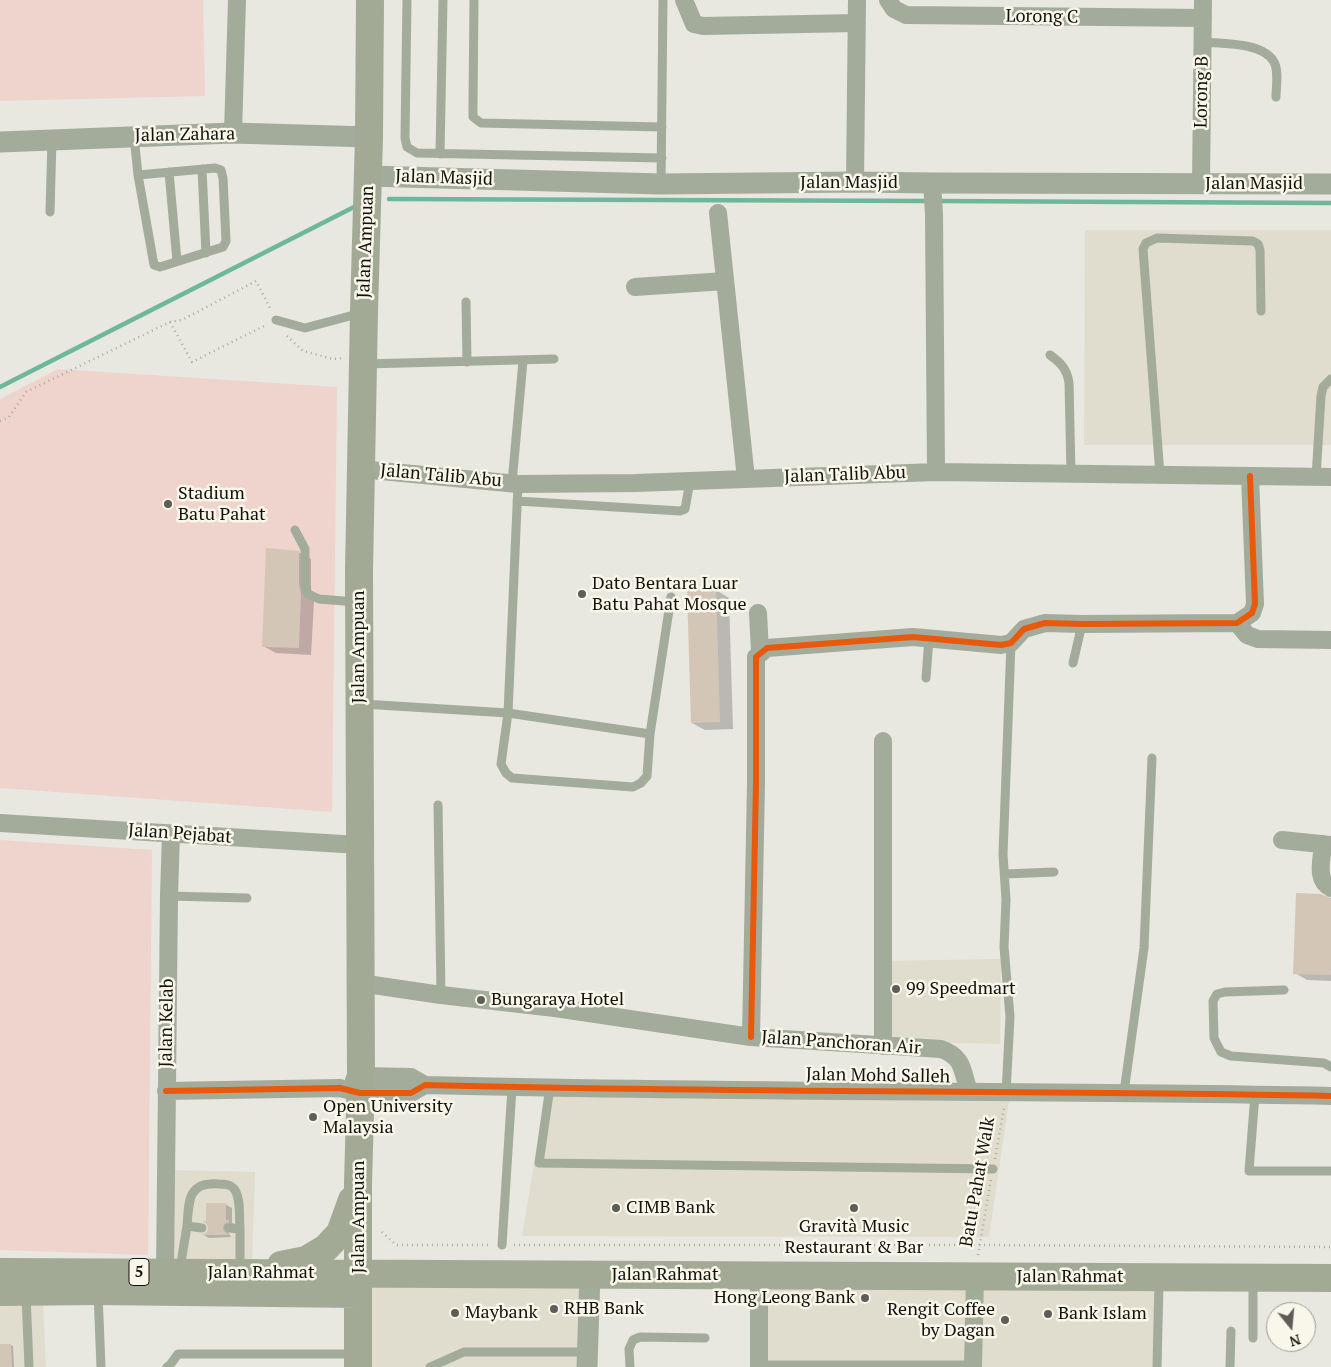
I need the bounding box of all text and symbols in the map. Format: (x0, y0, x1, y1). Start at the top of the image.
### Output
street label: Lorong C (1005, 6, 1079, 28)
street label: Lorong B (1191, 56, 1213, 128)
street label: Jalan Zahara (135, 123, 235, 147)
street label: Jalan Masjid (395, 165, 493, 191)
street label: Jalan Masjid (800, 172, 898, 194)
street label: Jalan Masjid (1205, 173, 1303, 195)
street label: Jalan Ampuan (353, 185, 379, 299)
street label: Jalan Talib Abu (379, 460, 503, 492)
street label: Jalan Talib Abu (784, 462, 906, 488)
place label: Stadium Batu Pahat (178, 483, 266, 526)
marker: Stadium Batu Pahat (162, 498, 174, 510)
place label: Dato Bentara Luar Batu Pahat Mosque (592, 573, 747, 616)
marker: Dato Bentara Luar Batu Pahat Mosque (576, 588, 588, 600)
street label: Jalan Ampuan (348, 591, 370, 703)
street label: Jalan Pejabat (127, 820, 233, 848)
street label: Jalan Kelab (155, 978, 179, 1068)
place label: 99 Speedmart (906, 978, 1016, 1000)
marker: 99 Speedmart (890, 983, 902, 995)
place label: Bungaraya Hotel (491, 989, 624, 1011)
marker: Bungaraya Hotel (475, 994, 487, 1006)
street label: Jalan Panchoran Air (760, 1027, 922, 1059)
street label: Jalan Mohd Salleh (806, 1064, 950, 1088)
place label: Open University Malaysia (323, 1096, 453, 1138)
marker: Open University Malaysia (307, 1111, 319, 1123)
street label: Batu Pahat Walk (956, 1115, 1000, 1249)
street label: Jalan Ampuan (348, 1161, 370, 1273)
place label: CIMB Bank (626, 1197, 715, 1219)
marker: CIMB Bank (610, 1202, 622, 1214)
marker: Gravità Music Restaurant & Bar (848, 1202, 860, 1214)
place label: Gravità Music Restaurant & Bar (785, 1216, 923, 1258)
road number: 5 (129, 1258, 149, 1286)
street label: Jalan Rahmat (207, 1262, 315, 1284)
street label: Jalan Rahmat (611, 1264, 719, 1286)
street label: Jalan Rahmat (1016, 1266, 1124, 1288)
place label: Hong Leong Bank (714, 1287, 855, 1309)
marker: Hong Leong Bank (859, 1292, 871, 1304)
place label: RHB Bank (564, 1298, 644, 1320)
place label: Rengit Coffee by Dagan (887, 1299, 995, 1342)
place label: Maybank (465, 1302, 538, 1324)
north arrow (1266, 1302, 1316, 1352)
marker: RHB Bank (548, 1303, 560, 1315)
place label: Bank Islam (1058, 1303, 1147, 1325)
marker: Maybank (449, 1307, 461, 1319)
marker: Bank Islam (1042, 1308, 1054, 1320)
marker: Rengit Coffee by Dagan (999, 1314, 1011, 1326)
text: N (1287, 1330, 1303, 1352)

